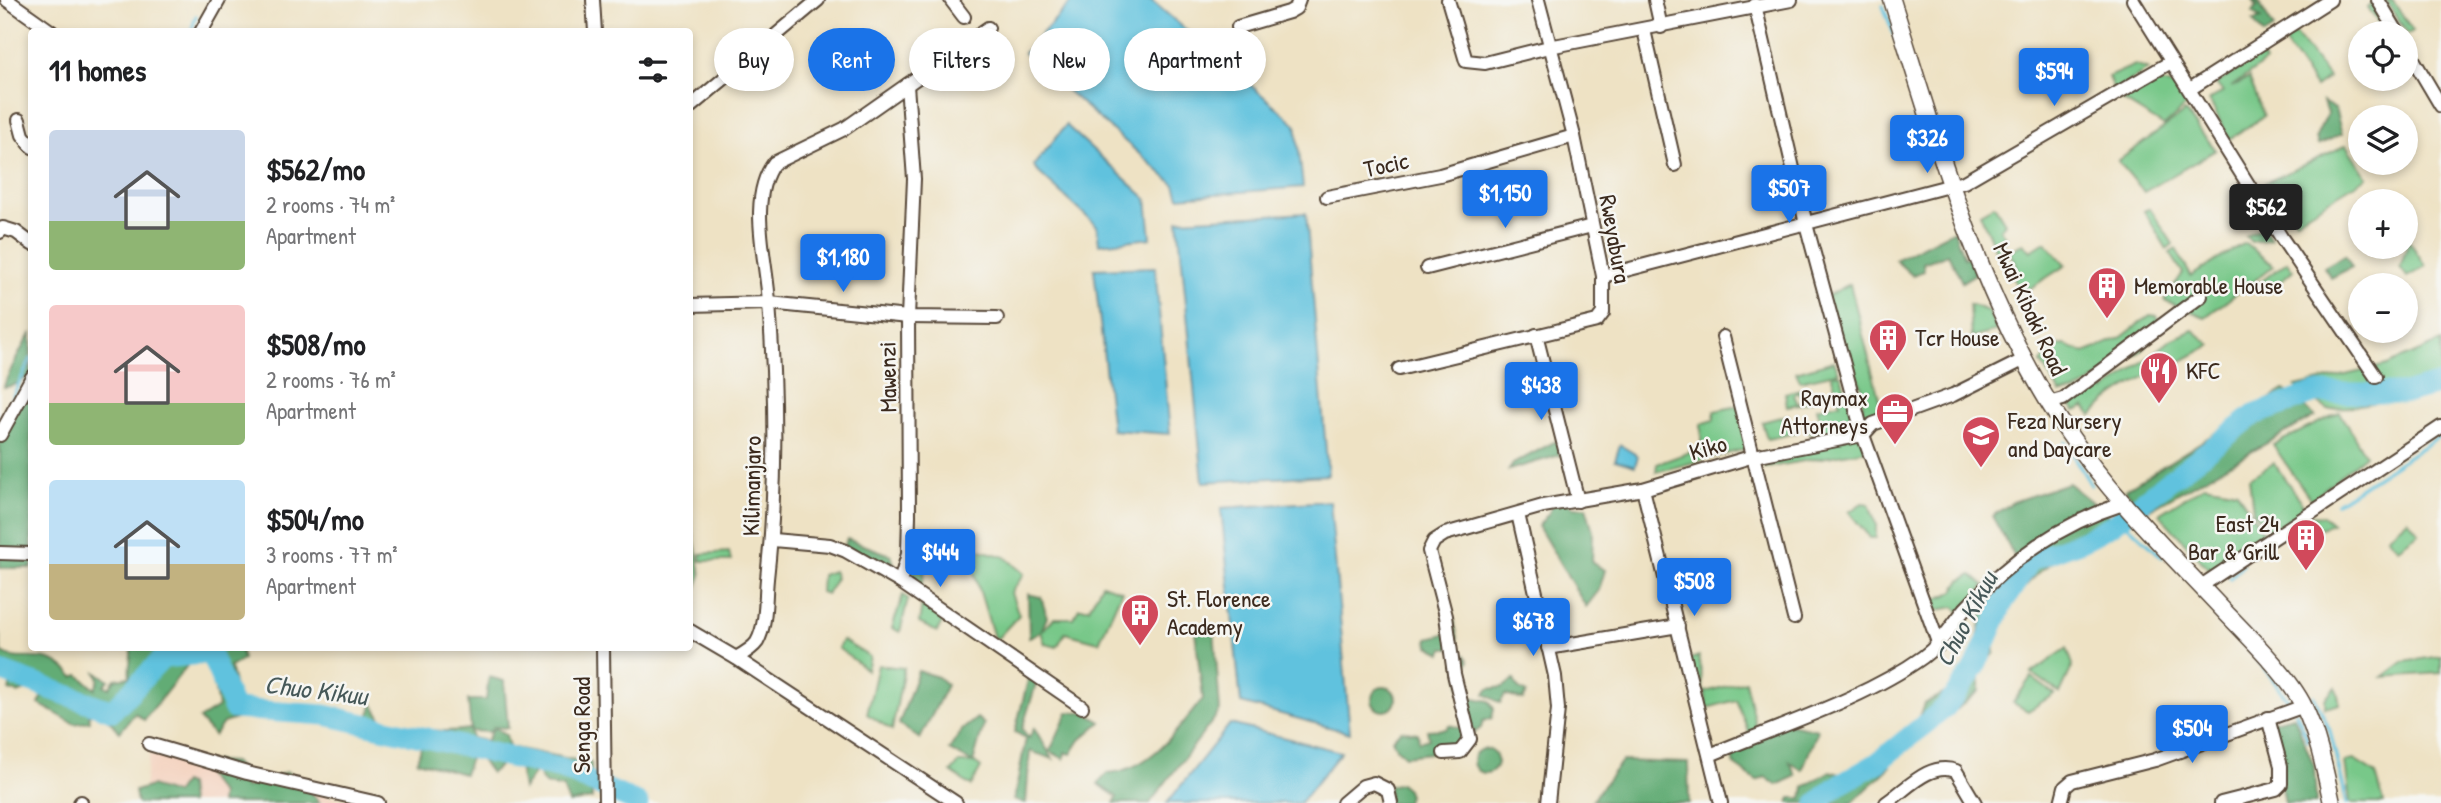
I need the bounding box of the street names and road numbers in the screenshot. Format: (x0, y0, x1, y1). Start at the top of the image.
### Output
street label: Tocic (1361, 144, 1412, 184)
street label: Rweyabura (1592, 192, 1639, 286)
street label: Mwai Kibaki Road (1986, 237, 2076, 380)
street label: Mawenzi (870, 341, 904, 413)
street label: Kiko (1685, 426, 1731, 468)
street label: Kilimanjaro (734, 435, 768, 536)
street label: Senga Road (565, 677, 597, 773)

